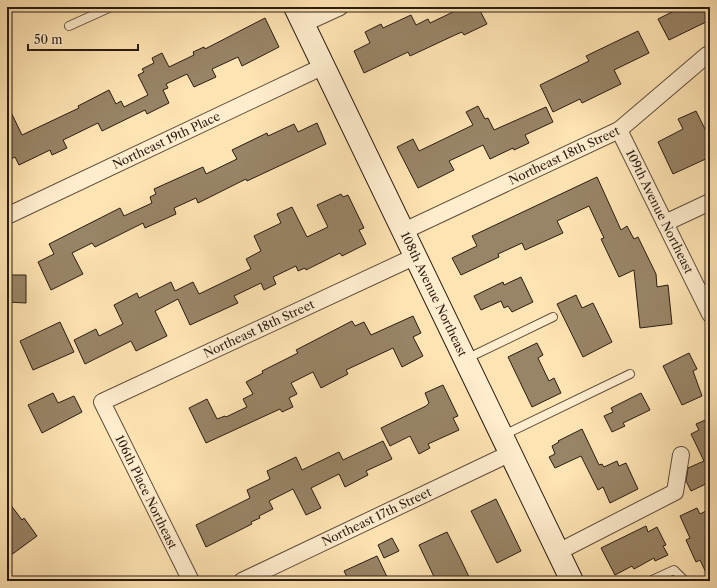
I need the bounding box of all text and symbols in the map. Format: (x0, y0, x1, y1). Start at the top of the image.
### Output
scale bar (28, 26, 138, 52)
text: 50 m (34, 32, 63, 47)
street label: Northeast 19th Place (110, 108, 223, 172)
street label: Northeast 18th Street (506, 123, 622, 188)
street label: 109th Avenue Northeast (623, 147, 697, 276)
street label: 108th Avenue Northeast (398, 229, 471, 359)
street label: Northeast 18th Street (201, 296, 317, 361)
street label: 106th Place Northeast (112, 432, 181, 552)
street label: Northeast 17th Street (319, 484, 434, 549)

